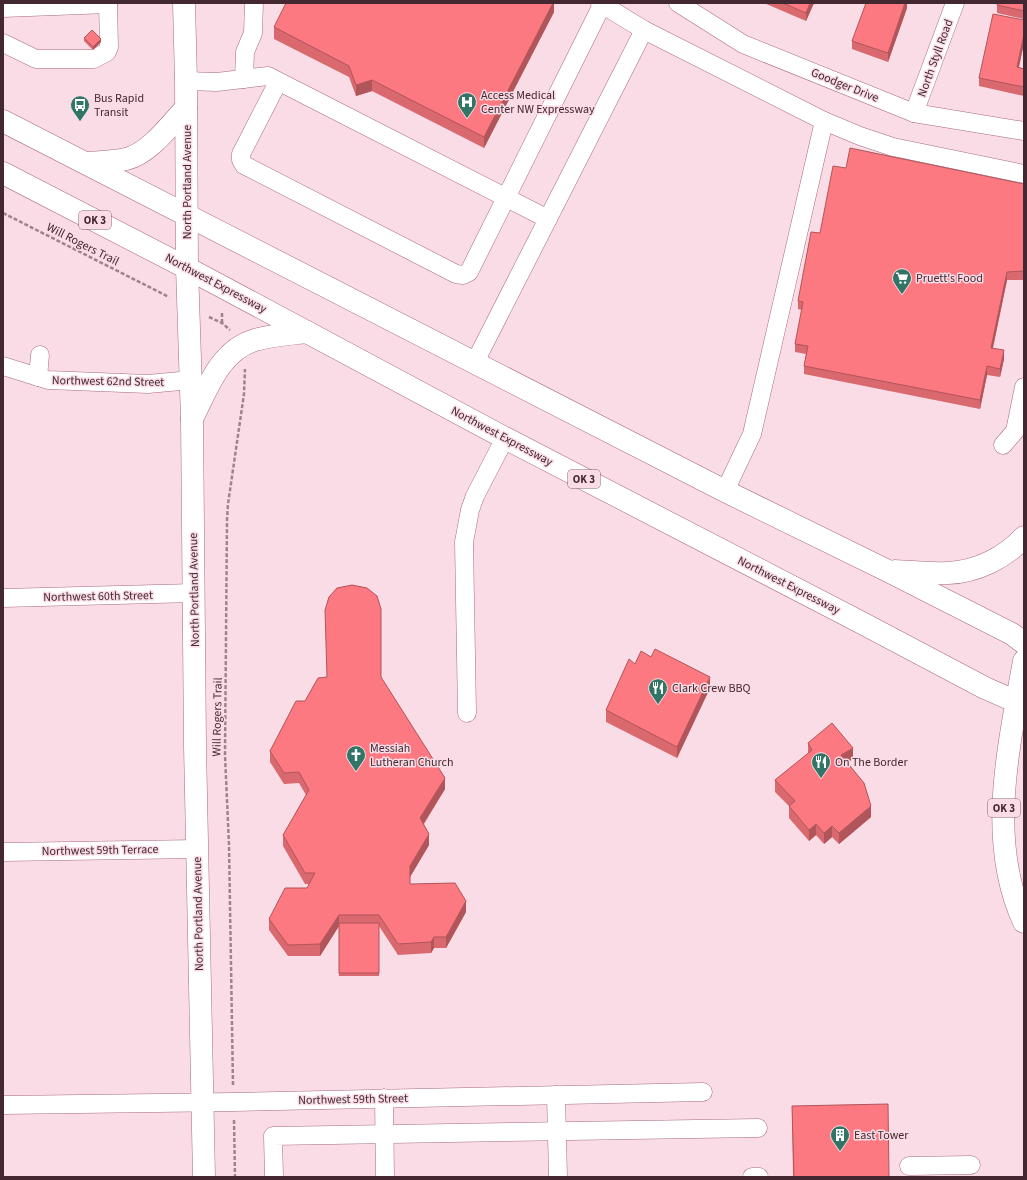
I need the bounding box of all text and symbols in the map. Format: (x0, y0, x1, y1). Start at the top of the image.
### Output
street label: North Styll Road (914, 17, 957, 99)
street label: Goodger Drive (808, 64, 881, 107)
place label: Access Medical Center NW Expressway (481, 87, 595, 118)
place label: Bus Rapid Transit (94, 90, 144, 121)
hospital icon: Access Medical Center NW Expressway (456, 91, 478, 119)
bus stop icon: Bus Rapid Transit (69, 94, 91, 122)
street label: North Portland Avenue (179, 125, 196, 239)
road number: OK 3 (79, 211, 111, 229)
street label: Will Rogers Trail (44, 219, 122, 270)
street label: Northwest Expressway (162, 249, 270, 318)
supermarket icon: Pruett's Food (891, 267, 913, 295)
place label: Pruett's Food (916, 270, 983, 287)
street label: Northwest 62nd Street (52, 372, 164, 391)
street label: Northwest Expressway (448, 402, 556, 471)
road number: OK 3 (568, 470, 600, 488)
street label: North Portland Avenue (185, 533, 204, 647)
street label: Northwest Expressway (735, 552, 843, 619)
street label: Northwest 60th Street (43, 587, 153, 606)
street label: Will Rogers Trail (208, 677, 227, 757)
restaurant icon: Clark Crew BBQ (647, 677, 669, 705)
place label: Clark Crew BBQ (672, 680, 751, 697)
place label: Messiah Lutheran Church (370, 740, 454, 771)
church icon: Messiah Lutheran Church (345, 744, 367, 772)
restaurant icon: On The Border (810, 751, 832, 779)
place label: On The Border (835, 754, 908, 771)
road number: OK 3 (988, 799, 1020, 817)
street label: Northwest 59th Terrace (42, 841, 158, 860)
street label: North Portland Avenue (189, 857, 208, 971)
street label: Northwest 59th Street (298, 1090, 408, 1109)
building icon: East Tower (829, 1124, 851, 1152)
place label: East Tower (854, 1127, 909, 1144)

